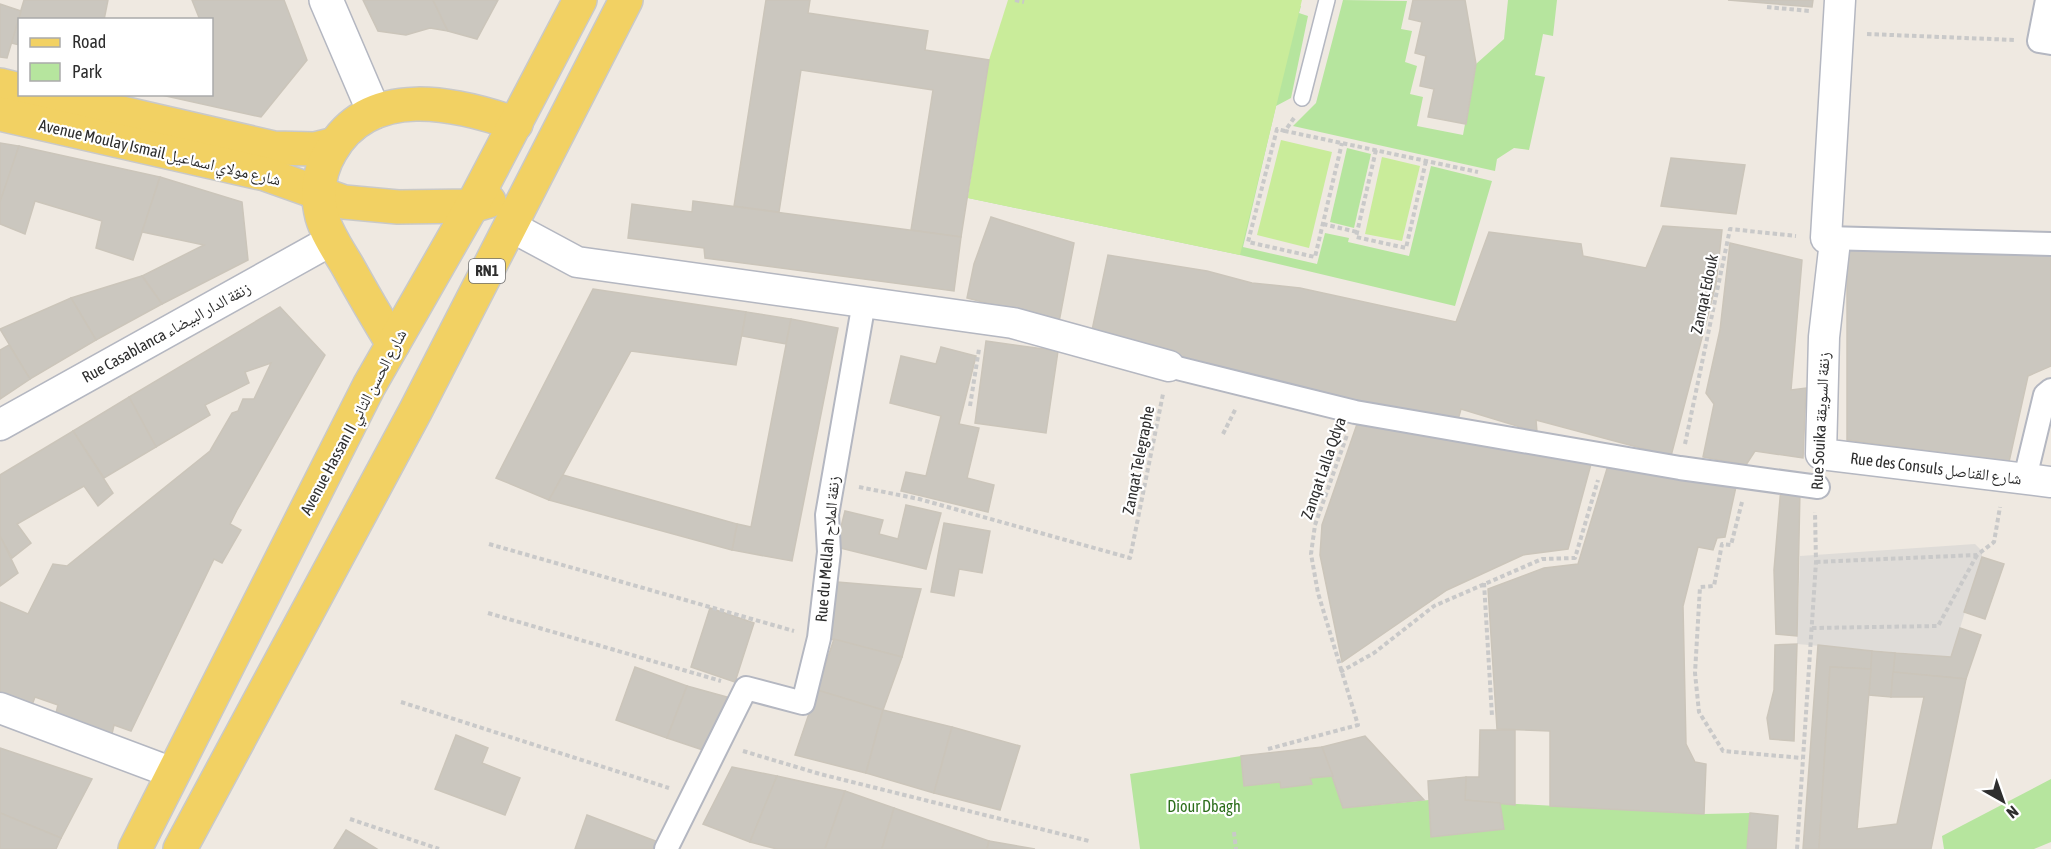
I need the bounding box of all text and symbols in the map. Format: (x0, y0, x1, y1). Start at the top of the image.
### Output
legend (18, 18, 213, 96)
text: Road (72, 31, 106, 52)
text: Park (72, 61, 102, 82)
street label: Avenue Moulay Ismail شارع مولاي اسماعيل (36, 115, 283, 193)
street label: Zanqat Edouk (1687, 253, 1722, 336)
road number: RN1 (469, 259, 505, 283)
street label: Rue Casablanca زنقة الدار البيضاء (79, 278, 254, 387)
street label: Avenue Hassan II شارع الحسن الثاني (296, 326, 413, 520)
street label: Rue Souika زنقة السويقة (1807, 352, 1834, 490)
street label: Zanqat Telegraphe (1119, 404, 1158, 516)
street label: Zanqat Lalla Qdya (1297, 415, 1350, 522)
street label: Rue des Consuls شارع القناصل (1849, 449, 2023, 489)
street label: Rue du Mellah زنقة الملاح (812, 475, 844, 623)
north arrow (1973, 771, 2033, 831)
park label: Diour Dbagh (1167, 797, 1241, 816)
text: N (2003, 803, 2022, 822)

